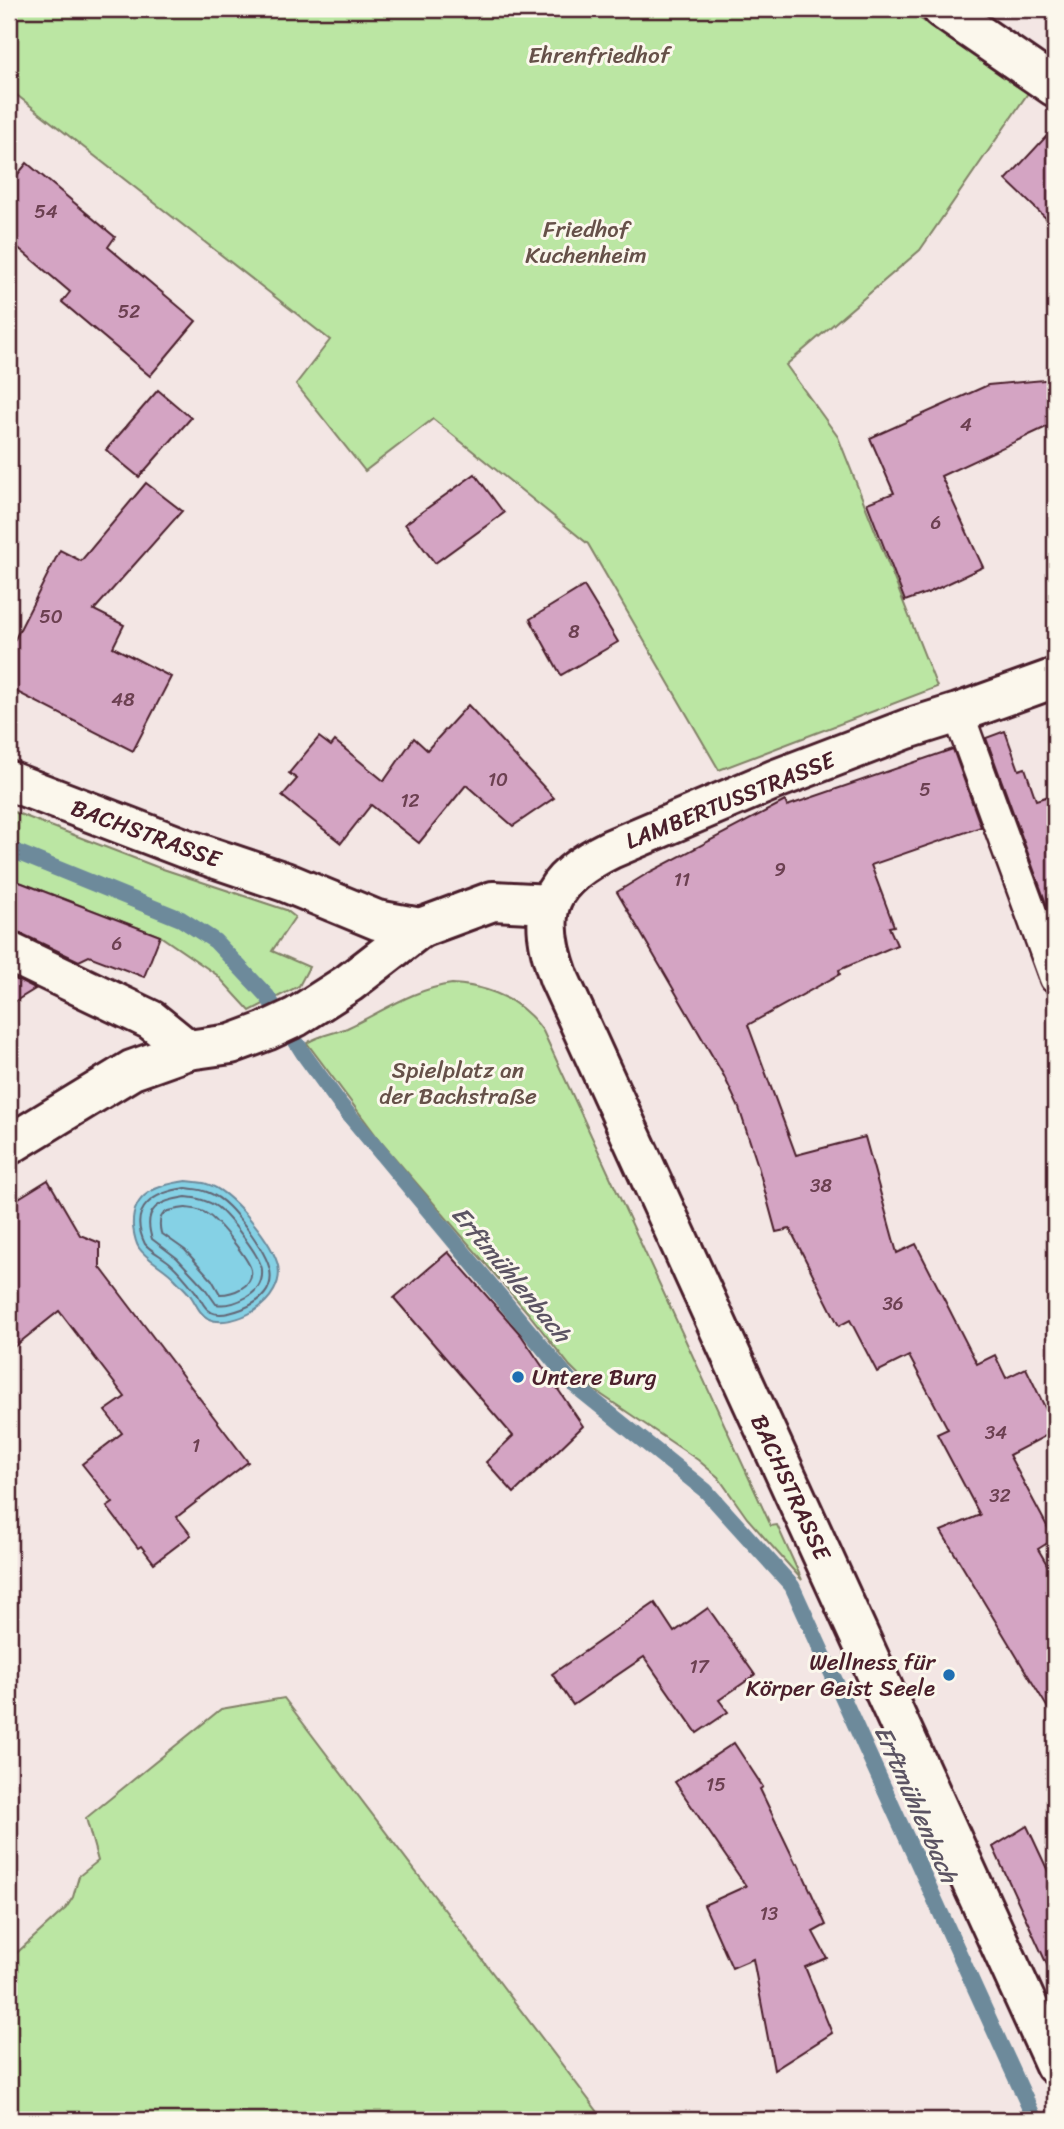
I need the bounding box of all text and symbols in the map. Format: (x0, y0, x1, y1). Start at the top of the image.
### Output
park label: Ehrenfriedhof (528, 35, 673, 76)
house number: 54 (34, 195, 58, 228)
park label: Friedhof Kuchenheim (525, 209, 647, 276)
house number: 52 (118, 295, 140, 328)
house number: 4 (960, 408, 972, 441)
house number: 6 (931, 506, 941, 539)
house number: 50 (39, 600, 63, 633)
house number: 8 (568, 615, 580, 648)
house number: 48 (111, 683, 135, 716)
street label: LAMBERTUSSTRASSE (619, 739, 842, 861)
house number: 10 (488, 763, 508, 796)
house number: 5 (919, 773, 931, 806)
house number: 12 (400, 784, 420, 817)
street label: BACHSTRASSE (65, 787, 228, 880)
house number: 9 (774, 853, 786, 886)
house number: 11 (674, 863, 690, 896)
house number: 6 (112, 927, 122, 960)
park label: Spielplatz an der Bachstraße (379, 1050, 537, 1117)
house number: 38 (810, 1169, 832, 1202)
water label: Erftmühlenbach (441, 1196, 583, 1354)
house number: 36 (882, 1287, 904, 1320)
place label: Untere Burg (532, 1357, 657, 1398)
marker: Untere Burg (510, 1369, 526, 1385)
street label: BACHSTRASSE (739, 1407, 843, 1568)
house number: 34 (985, 1416, 1007, 1449)
house number: 1 (192, 1429, 200, 1462)
house number: 32 (989, 1479, 1011, 1512)
place label: Wellness für Körper Geist Seele (746, 1642, 937, 1709)
house number: 17 (689, 1650, 710, 1683)
marker: Wellness für Körper Geist Seele (941, 1667, 957, 1683)
water label: Erftmühlenbach (862, 1718, 970, 1892)
house number: 15 (706, 1768, 726, 1801)
house number: 13 (760, 1897, 779, 1930)

